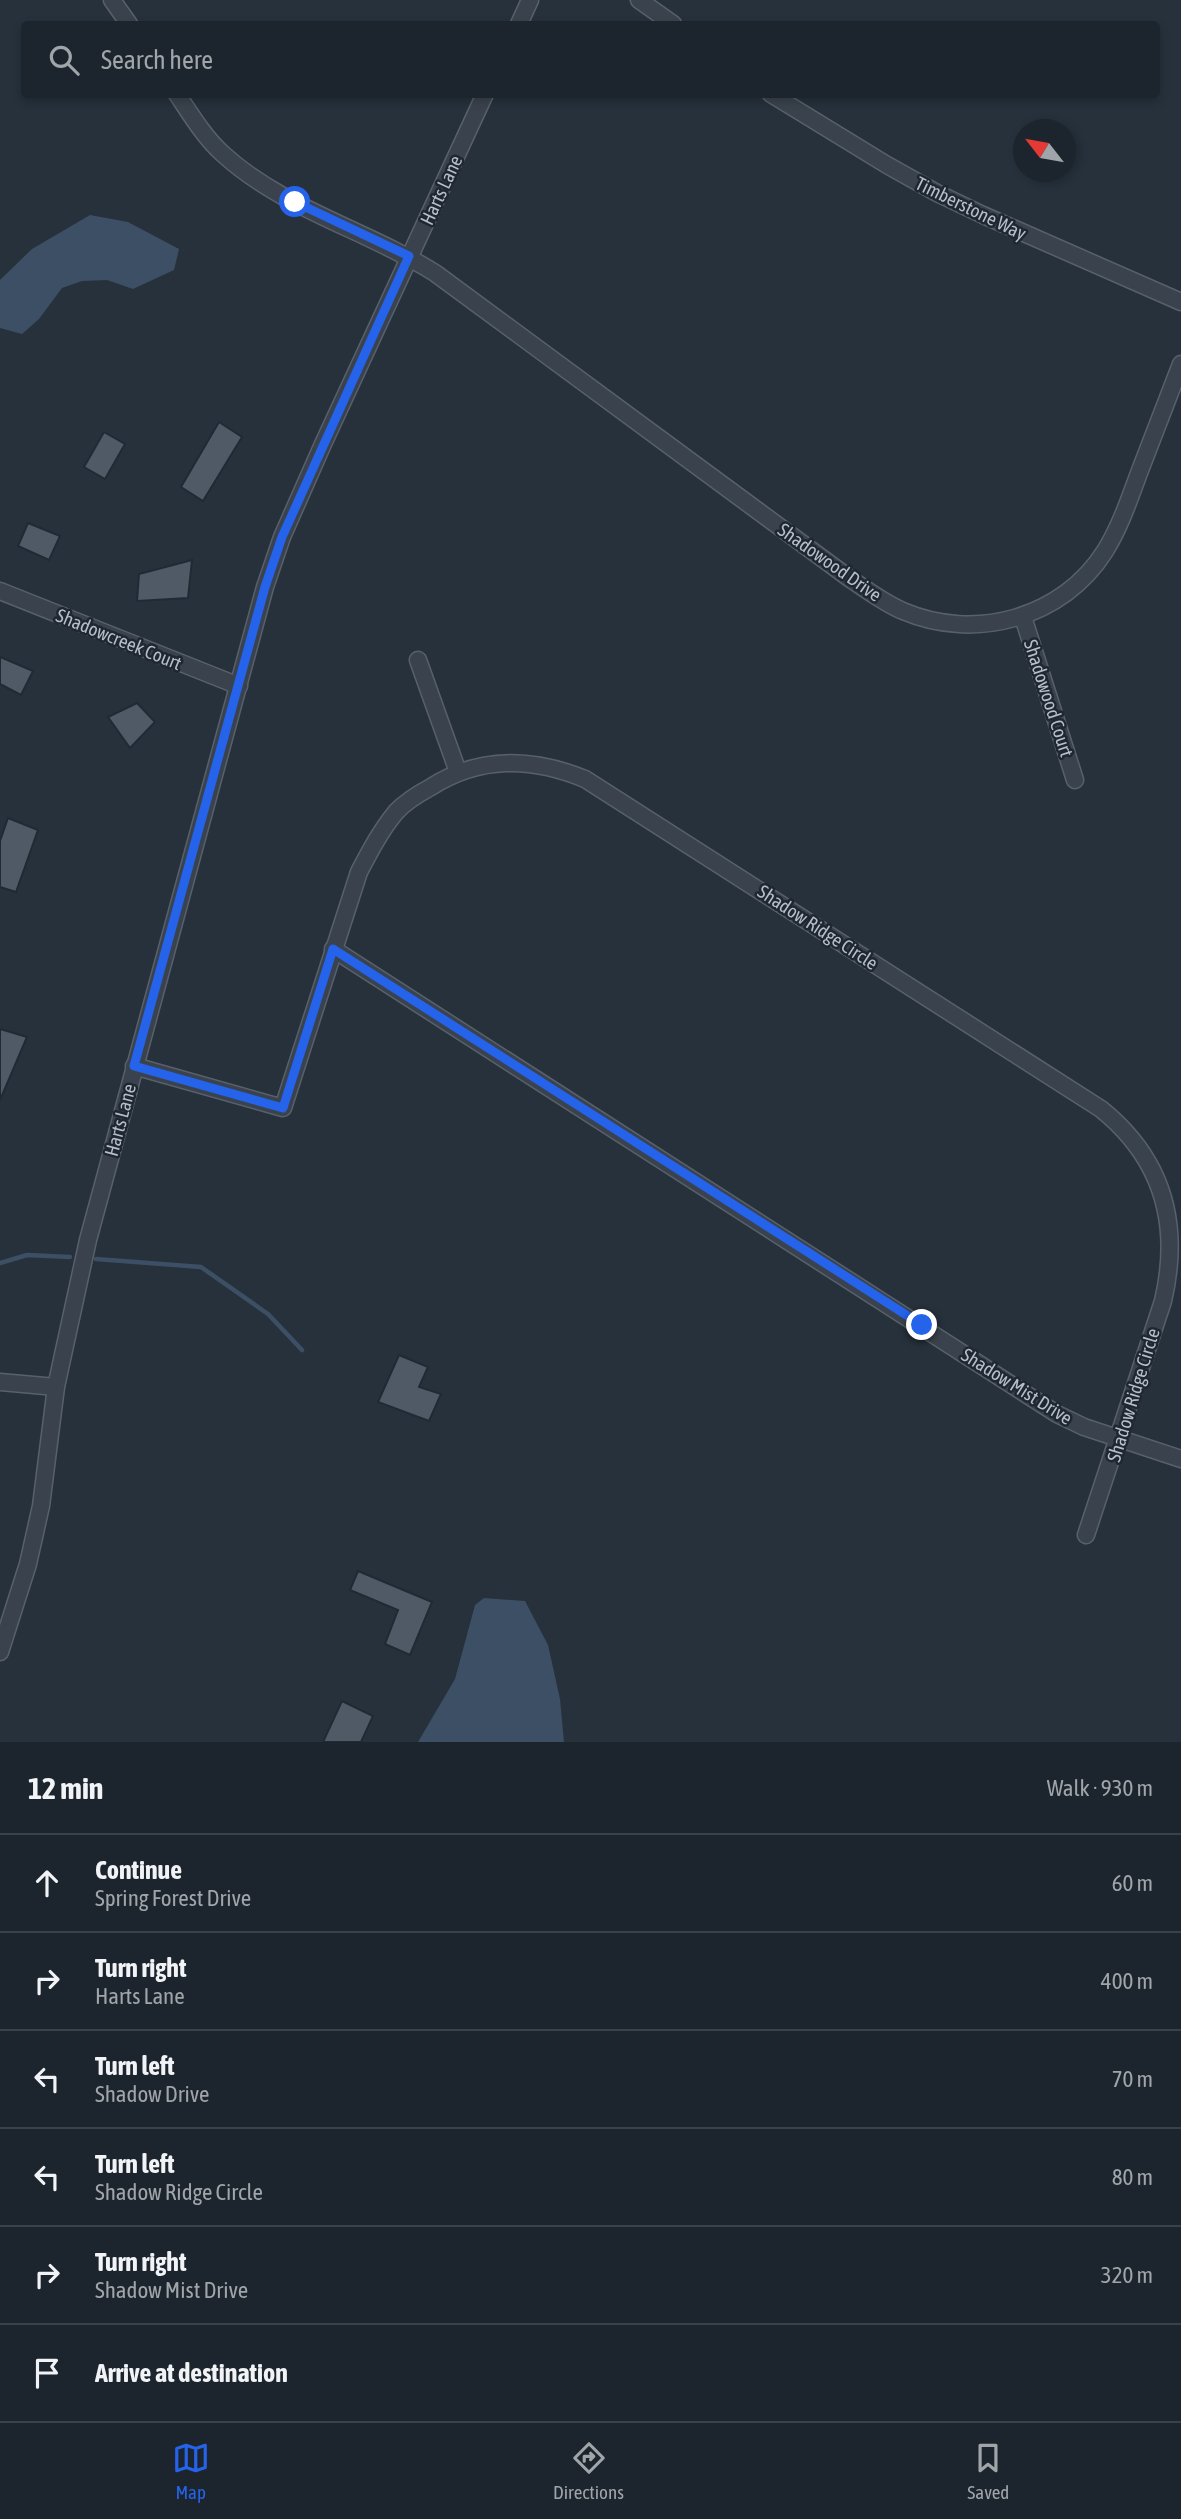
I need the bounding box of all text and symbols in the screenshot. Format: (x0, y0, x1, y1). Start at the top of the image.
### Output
search box (21, 21, 1160, 98)
icon: search (45, 41, 83, 79)
text: Search here (101, 45, 213, 75)
north arrow (1013, 119, 1076, 182)
street label: Harts Lane (415, 152, 467, 228)
street label: Timberstone Way (912, 172, 1030, 244)
route start (279, 186, 310, 217)
street label: Shadowood Drive (774, 518, 886, 606)
street label: Shadowcreek Court (53, 604, 185, 674)
street label: Shadowood Court (1020, 637, 1078, 759)
street label: Shadow Ridge Circle (754, 880, 882, 974)
street label: Harts Lane (100, 1081, 140, 1159)
route end (906, 1309, 937, 1340)
street label: Shadow Ridge Circle (1102, 1325, 1164, 1465)
street label: Shadow Mist Drive (958, 1343, 1076, 1429)
text: 12 min (28, 1771, 103, 1805)
text: Walk · 930 m (1047, 1775, 1153, 1801)
text: Continue (95, 1855, 182, 1885)
icon: ahead (28, 1864, 66, 1902)
text: 60 m (1112, 1870, 1153, 1896)
text: Spring Forest Drive (95, 1885, 251, 1911)
text: Turn right (95, 1953, 186, 1983)
icon: right (28, 1962, 66, 2000)
text: 400 m (1101, 1968, 1153, 1994)
text: Harts Lane (95, 1983, 185, 2009)
text: Turn left (95, 2051, 175, 2081)
icon: left (28, 2060, 66, 2098)
text: 70 m (1112, 2066, 1153, 2092)
text: Shadow Drive (95, 2081, 210, 2107)
text: Turn left (95, 2149, 175, 2179)
icon: left (28, 2158, 66, 2196)
text: 80 m (1112, 2164, 1153, 2190)
text: Shadow Ridge Circle (95, 2179, 263, 2205)
text: Turn right (95, 2247, 186, 2277)
icon: right (28, 2256, 66, 2294)
text: 320 m (1101, 2262, 1153, 2288)
text: Shadow Mist Drive (95, 2277, 248, 2303)
icon: arrive (28, 2354, 66, 2392)
text: Arrive at destination (95, 2358, 288, 2388)
tab: Map (172, 2439, 210, 2503)
tab: Directions (553, 2439, 624, 2503)
tab: Saved (967, 2439, 1009, 2503)

